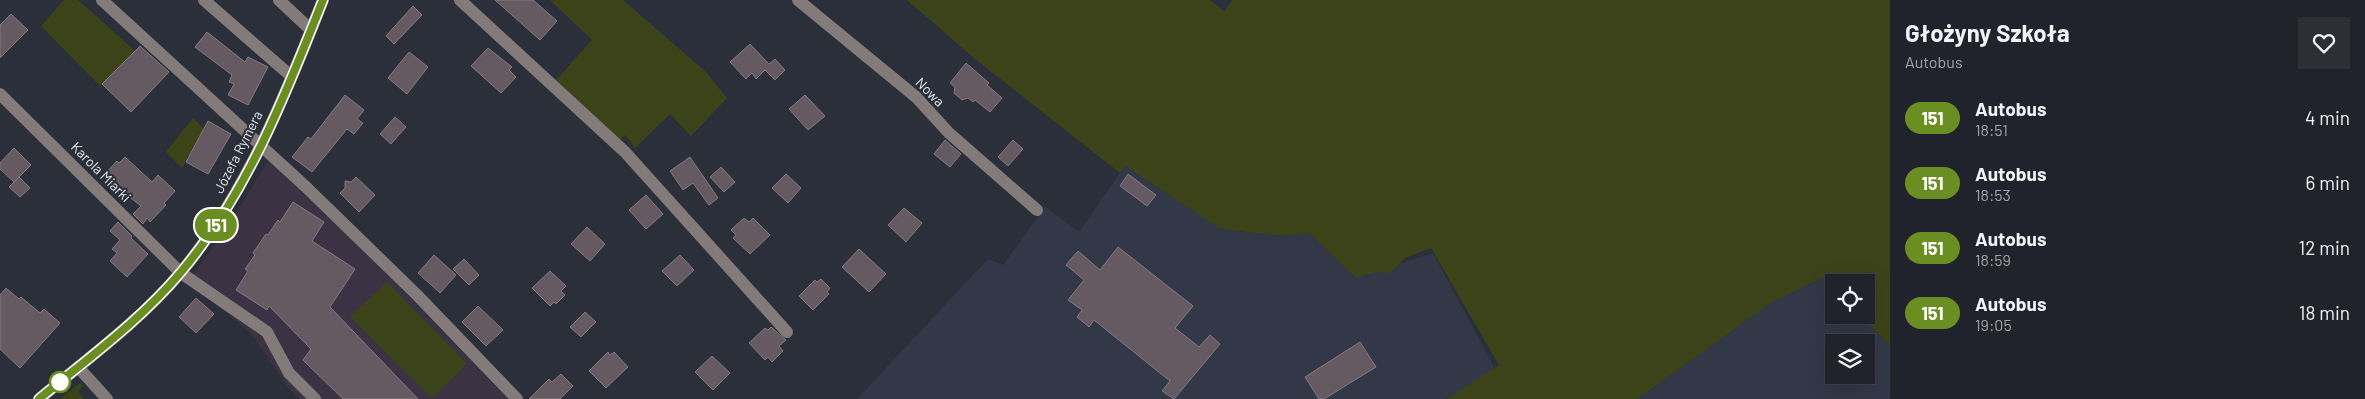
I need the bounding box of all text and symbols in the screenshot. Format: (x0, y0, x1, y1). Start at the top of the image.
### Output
button: heart (2298, 17, 2350, 69)
text: Głożyny Szkoła (1905, 18, 2070, 47)
text: Autobus (1905, 52, 1963, 71)
street label: Nowa (912, 74, 948, 110)
text: Autobus (1975, 97, 2046, 120)
text: 4 min (2305, 106, 2350, 129)
text: 151 (1921, 107, 1944, 129)
street label: Józefa Rymera (210, 108, 266, 196)
text: 18:51 (1975, 120, 2008, 139)
street label: Karola Miarki (68, 138, 135, 205)
text: Autobus (1975, 162, 2046, 185)
text: 6 min (2306, 171, 2350, 194)
text: 151 (1921, 172, 1944, 194)
text: 18:53 (1975, 185, 2011, 204)
line badge: 151 (187, 209, 245, 241)
text: 151 (205, 214, 227, 236)
text: Autobus (1975, 227, 2046, 250)
text: 12 min (2299, 236, 2350, 259)
text: 151 (1921, 237, 1944, 259)
text: 18:59 (1975, 250, 2011, 269)
map controls (1825, 274, 1875, 384)
button: locate (1825, 274, 1875, 324)
text: Autobus (1975, 292, 2046, 315)
text: 18 min (2299, 301, 2350, 324)
text: 151 (1921, 302, 1944, 324)
text: 19:05 (1975, 315, 2012, 334)
button: layers (1825, 334, 1875, 384)
unlabelled marker (49, 371, 71, 393)

